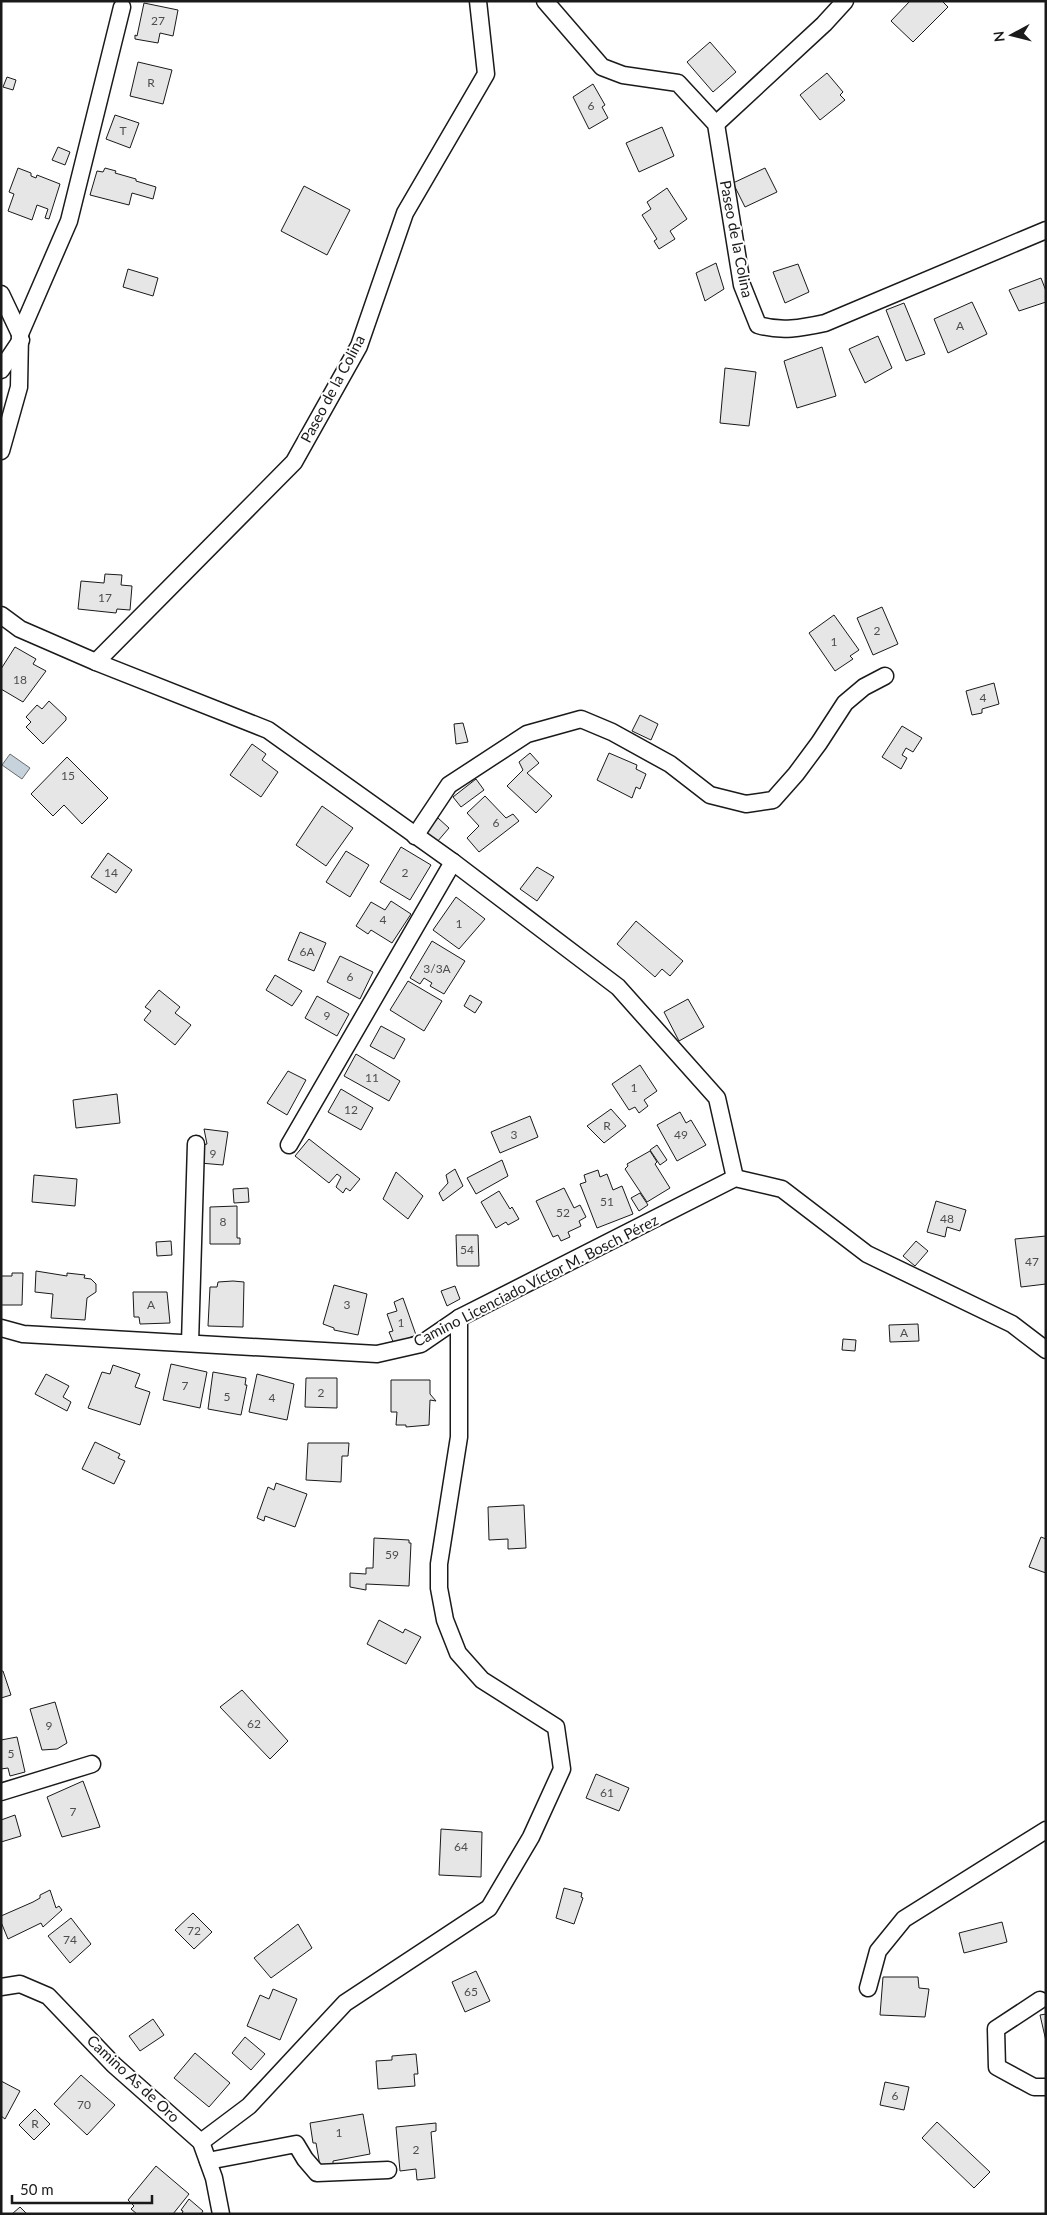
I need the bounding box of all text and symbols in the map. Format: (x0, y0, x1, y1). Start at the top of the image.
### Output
north arrow (987, 10, 1037, 60)
house number: 27 (151, 13, 165, 28)
text: N (990, 30, 1008, 43)
house number: R (147, 75, 155, 90)
house number: 6 (588, 98, 595, 113)
house number: T (119, 123, 127, 138)
street label: Paseo de la Colina (717, 179, 757, 299)
house number: A (956, 318, 965, 333)
street label: Paseo de la Colina (296, 332, 368, 445)
house number: 17 (98, 590, 112, 605)
house number: 2 (874, 623, 881, 638)
house number: 1 (831, 634, 838, 649)
house number: 18 (13, 672, 27, 687)
house number: 4 (980, 690, 987, 705)
house number: 15 (61, 768, 75, 783)
house number: 6 (493, 815, 500, 830)
house number: 14 (104, 865, 118, 880)
house number: 2 (402, 865, 409, 880)
house number: 4 (380, 912, 387, 927)
house number: 1 (456, 916, 463, 931)
house number: 6A (299, 944, 315, 959)
house number: 3/3A (423, 961, 452, 976)
house number: 6 (347, 969, 354, 984)
house number: 9 (324, 1008, 331, 1023)
house number: 11 (365, 1070, 379, 1085)
house number: 1 (631, 1080, 638, 1095)
house number: 12 (344, 1102, 358, 1117)
house number: R (603, 1118, 611, 1133)
house number: 3 (511, 1127, 518, 1142)
house number: 49 (674, 1127, 688, 1142)
house number: 9 (210, 1146, 217, 1161)
house number: 51 (600, 1194, 614, 1209)
house number: 52 (556, 1205, 570, 1220)
street label: Camino Licenciado Víctor M. Bosch Pérez (410, 1210, 661, 1350)
house number: 48 (940, 1211, 954, 1226)
house number: 8 (220, 1214, 227, 1229)
house number: 54 (460, 1242, 474, 1257)
house number: 47 (1025, 1254, 1039, 1269)
house number: A (147, 1297, 156, 1312)
house number: 3 (344, 1297, 351, 1312)
house number: 1 (398, 1315, 405, 1330)
house number: A (900, 1325, 909, 1340)
house number: 7 (182, 1378, 189, 1393)
house number: 2 (318, 1385, 325, 1400)
house number: 5 (224, 1389, 231, 1404)
house number: 4 (269, 1390, 276, 1405)
house number: 59 (385, 1547, 399, 1562)
house number: 62 (247, 1716, 261, 1731)
house number: 9 (46, 1718, 53, 1733)
house number: 5 (8, 1746, 15, 1761)
house number: 61 (600, 1785, 614, 1800)
house number: 7 (70, 1804, 77, 1819)
house number: 64 (454, 1839, 468, 1854)
house number: 72 (187, 1923, 201, 1938)
house number: 74 (63, 1932, 77, 1947)
house number: 65 (464, 1984, 478, 1999)
street label: Camino As de Oro (84, 2031, 184, 2126)
house number: 6 (892, 2088, 899, 2103)
house number: 70 (77, 2097, 91, 2112)
house number: R (31, 2116, 39, 2131)
house number: 1 (336, 2125, 343, 2140)
house number: 2 (413, 2142, 420, 2157)
scale bar (12, 2172, 152, 2204)
text: 50 m (20, 2180, 54, 2198)

